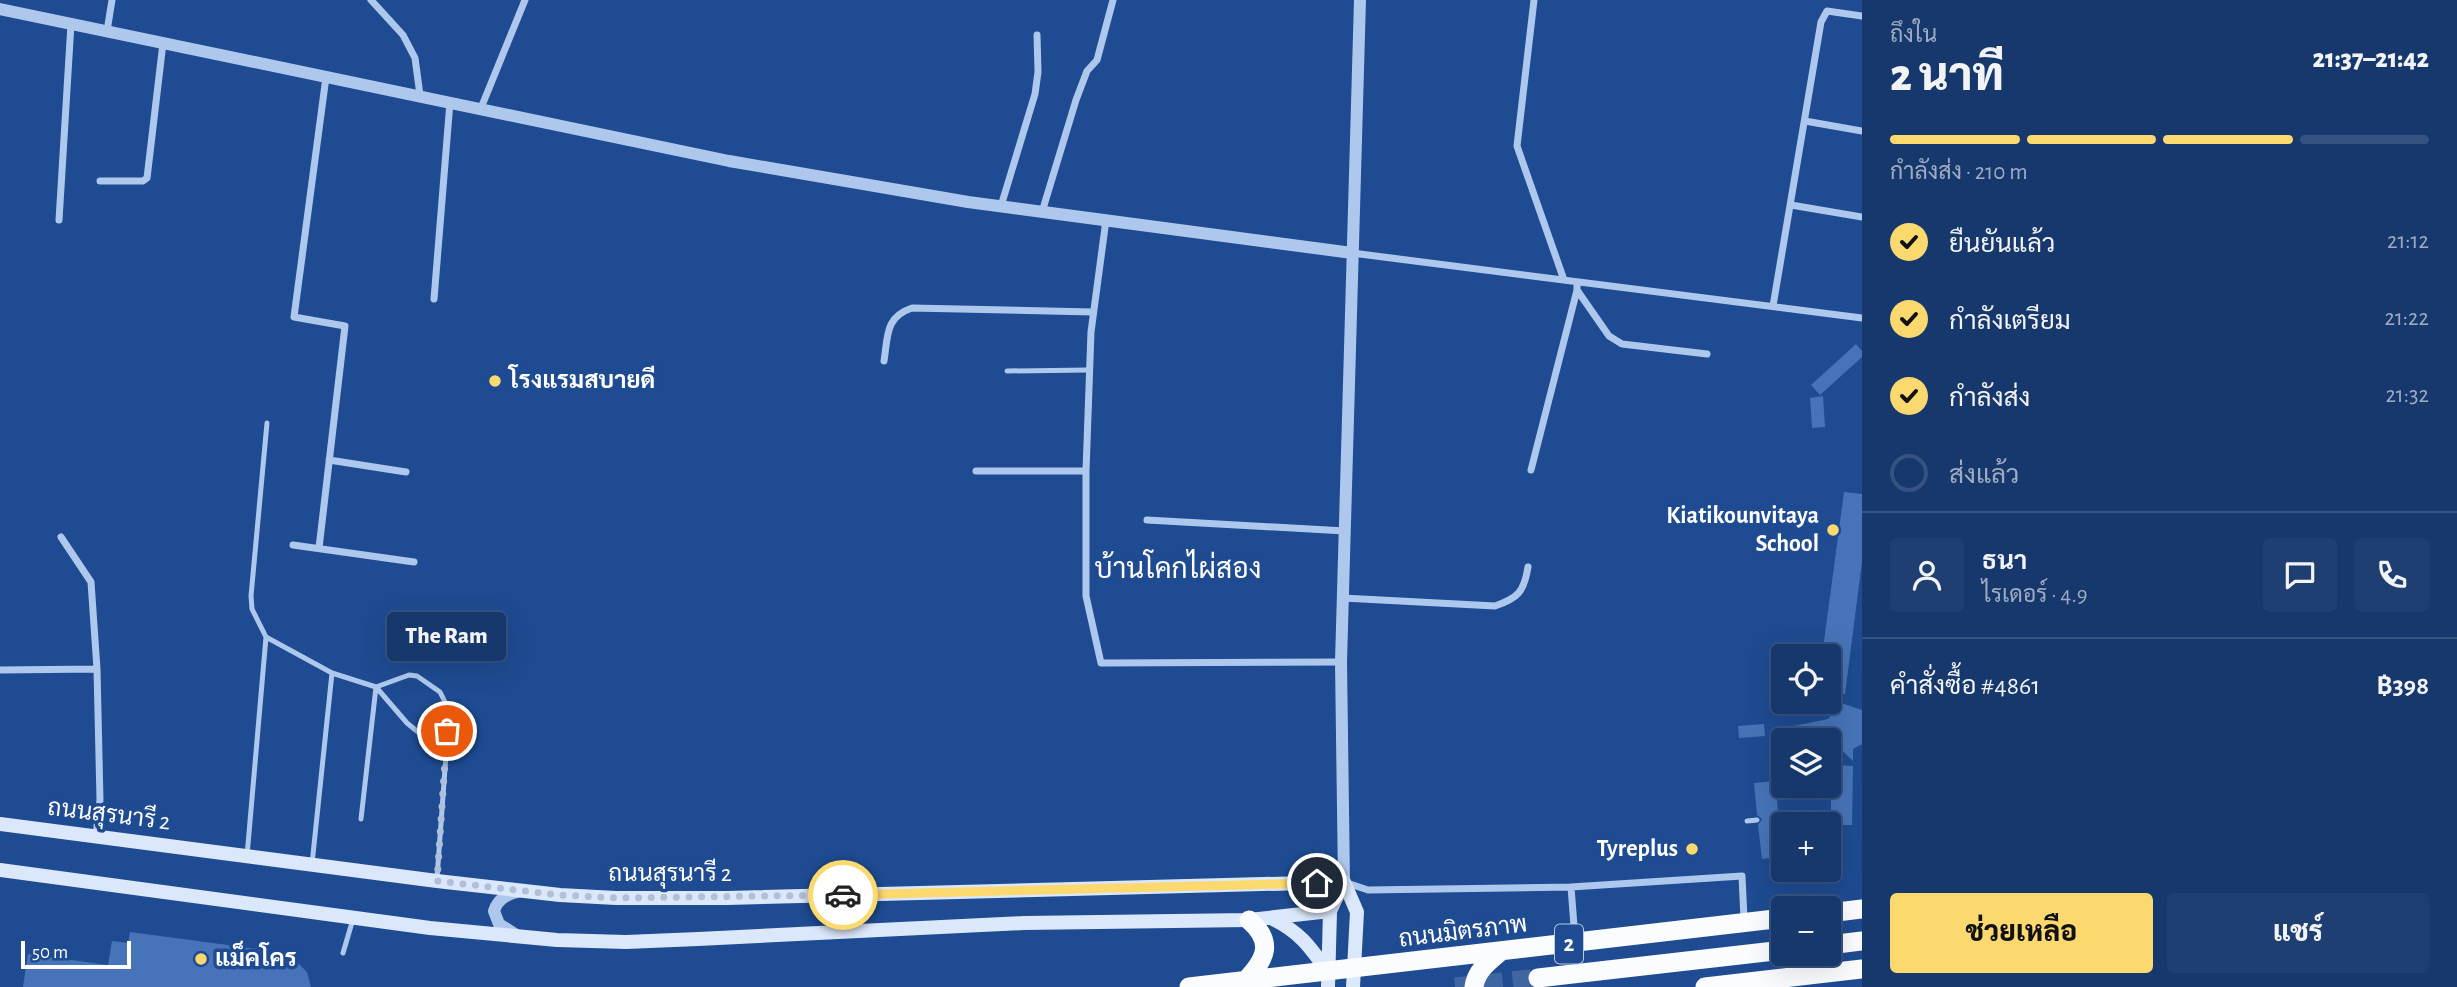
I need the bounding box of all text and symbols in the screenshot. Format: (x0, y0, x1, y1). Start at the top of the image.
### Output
text: ถึงใน (1890, 24, 1937, 47)
text: 21:37–21:42 (2313, 46, 2429, 72)
text: 2 นาที (1890, 53, 2004, 99)
text: กำลังส่ง · 210 m (1890, 161, 2028, 184)
icon: check (1890, 223, 1928, 261)
text: 21:12 (2387, 230, 2429, 253)
text: ยืนยันแล้ว (1949, 231, 2055, 257)
icon: check (1890, 300, 1928, 338)
text: 21:22 (2384, 307, 2429, 330)
text: กำลังเตรียม (1949, 308, 2071, 334)
place label: โรงแรมสบายดี (507, 364, 655, 393)
marker: โรงแรมสบายดี (487, 373, 503, 389)
icon: check (1890, 377, 1928, 415)
text: 21:32 (2385, 384, 2429, 407)
text: กำลังส่ง (1949, 385, 2030, 411)
text: ส่งแล้ว (1949, 462, 2019, 488)
place label: Kiatikounvitaya School (1666, 504, 1819, 556)
marker: Kiatikounvitaya School (1825, 522, 1841, 538)
button: person (1890, 538, 1964, 612)
button: chat (2263, 538, 2337, 612)
button: phone (2355, 538, 2429, 612)
text: ธนา (1982, 548, 2027, 574)
district label: บ้านโคกไผ่สอง (1095, 549, 1261, 584)
text: ไรเดอร์ · 4.9 (1982, 584, 2087, 607)
callout: The Ram (388, 612, 506, 661)
text: The Ram (405, 625, 488, 648)
map controls (1771, 644, 1841, 966)
button: locate (1771, 644, 1841, 714)
text: คำสั่งซื้อ #4861 (1890, 673, 2040, 699)
text: ฿398 (2377, 673, 2429, 699)
pin (417, 701, 477, 761)
icon: bag (428, 712, 466, 750)
button: layers (1771, 728, 1841, 798)
street label: ถนนสุรนารี 2 (46, 792, 172, 837)
button: + (1771, 812, 1841, 882)
place label: Tyreplus (1597, 837, 1678, 861)
marker: Tyreplus (1684, 841, 1700, 857)
pin (1287, 853, 1347, 913)
street label: ถนนสุรนารี 2 (608, 858, 732, 889)
courier (808, 860, 878, 930)
icon: home (1298, 864, 1336, 902)
icon: car (824, 876, 862, 914)
button: ช่วยเหลือ (1890, 893, 2153, 973)
button: แชร์ (2167, 893, 2429, 973)
button: − (1771, 896, 1841, 966)
street label: ถนนมิตรภาพ (1397, 909, 1529, 952)
road number: 2 (1555, 925, 1583, 964)
scale bar (21, 938, 131, 970)
place label: แม็คโคร (215, 940, 297, 971)
text: 50 m (32, 943, 68, 962)
marker: แม็คโคร (193, 951, 209, 967)

